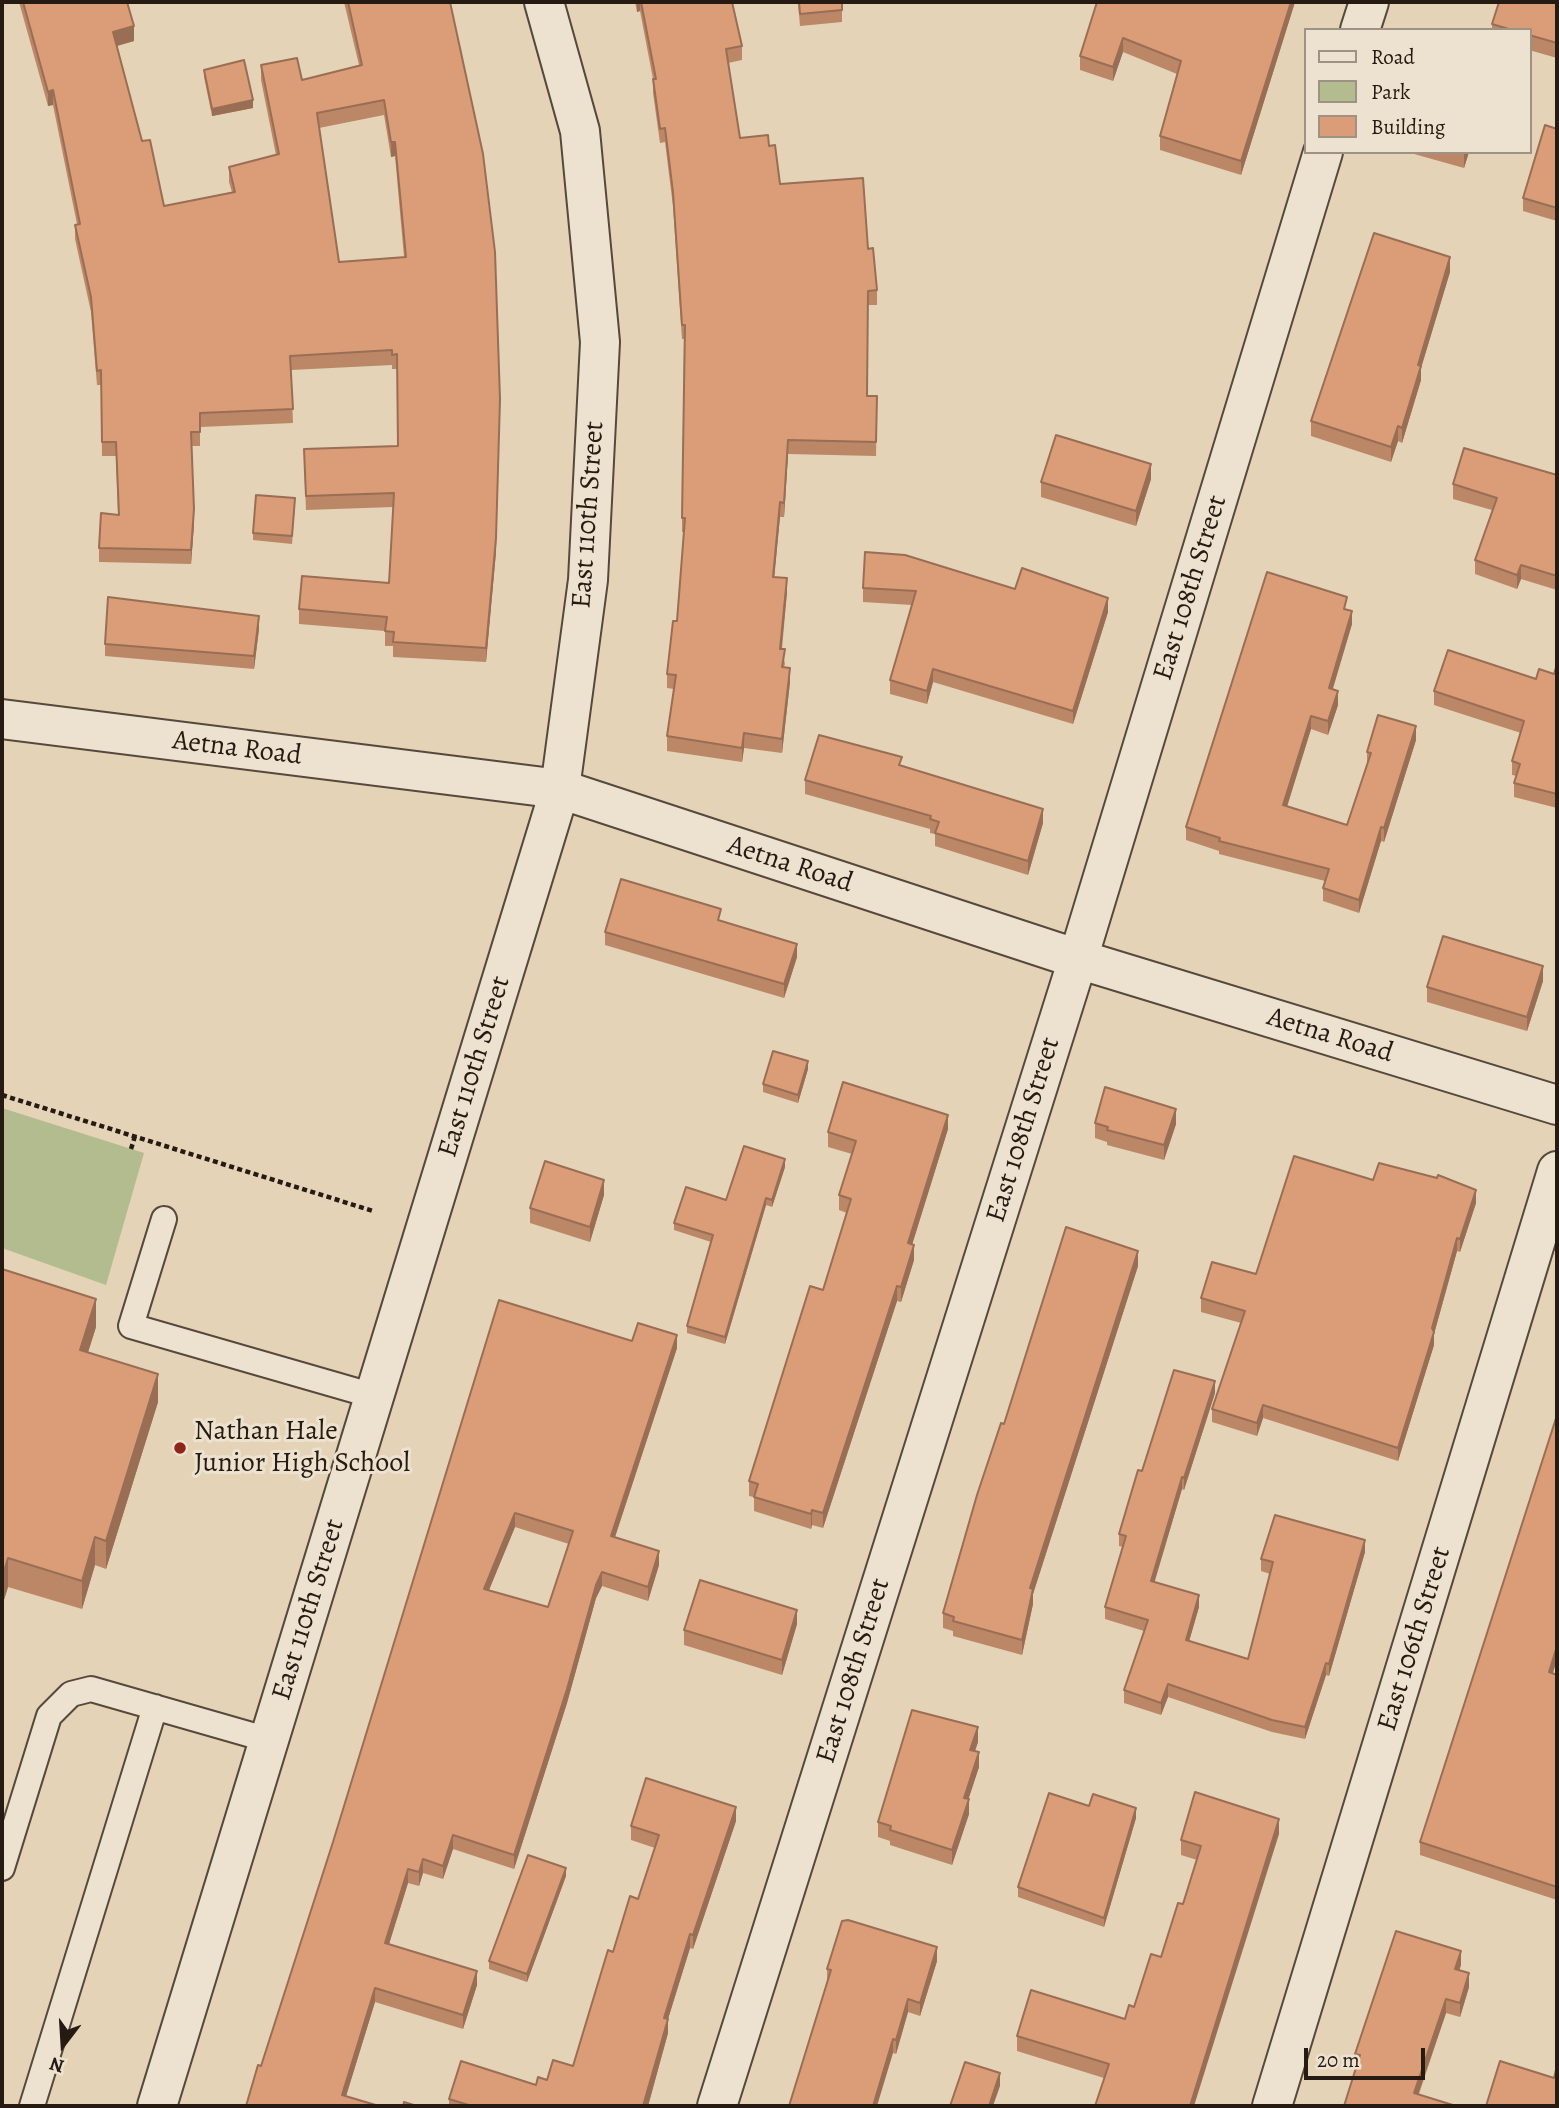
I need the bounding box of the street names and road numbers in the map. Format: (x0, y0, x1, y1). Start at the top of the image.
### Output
street label: East 110th Street (566, 420, 612, 610)
street label: East 108th Street (1147, 491, 1235, 685)
street label: Aetna Road (170, 724, 304, 774)
street label: Aetna Road (723, 829, 857, 901)
street label: East 110th Street (431, 972, 519, 1162)
street label: Aetna Road (1263, 1001, 1397, 1071)
street label: East 108th Street (980, 1033, 1068, 1227)
street label: East 110th Street (265, 1515, 353, 1705)
street label: East 106th Street (1371, 1543, 1459, 1735)
street label: East 108th Street (810, 1574, 898, 1768)

